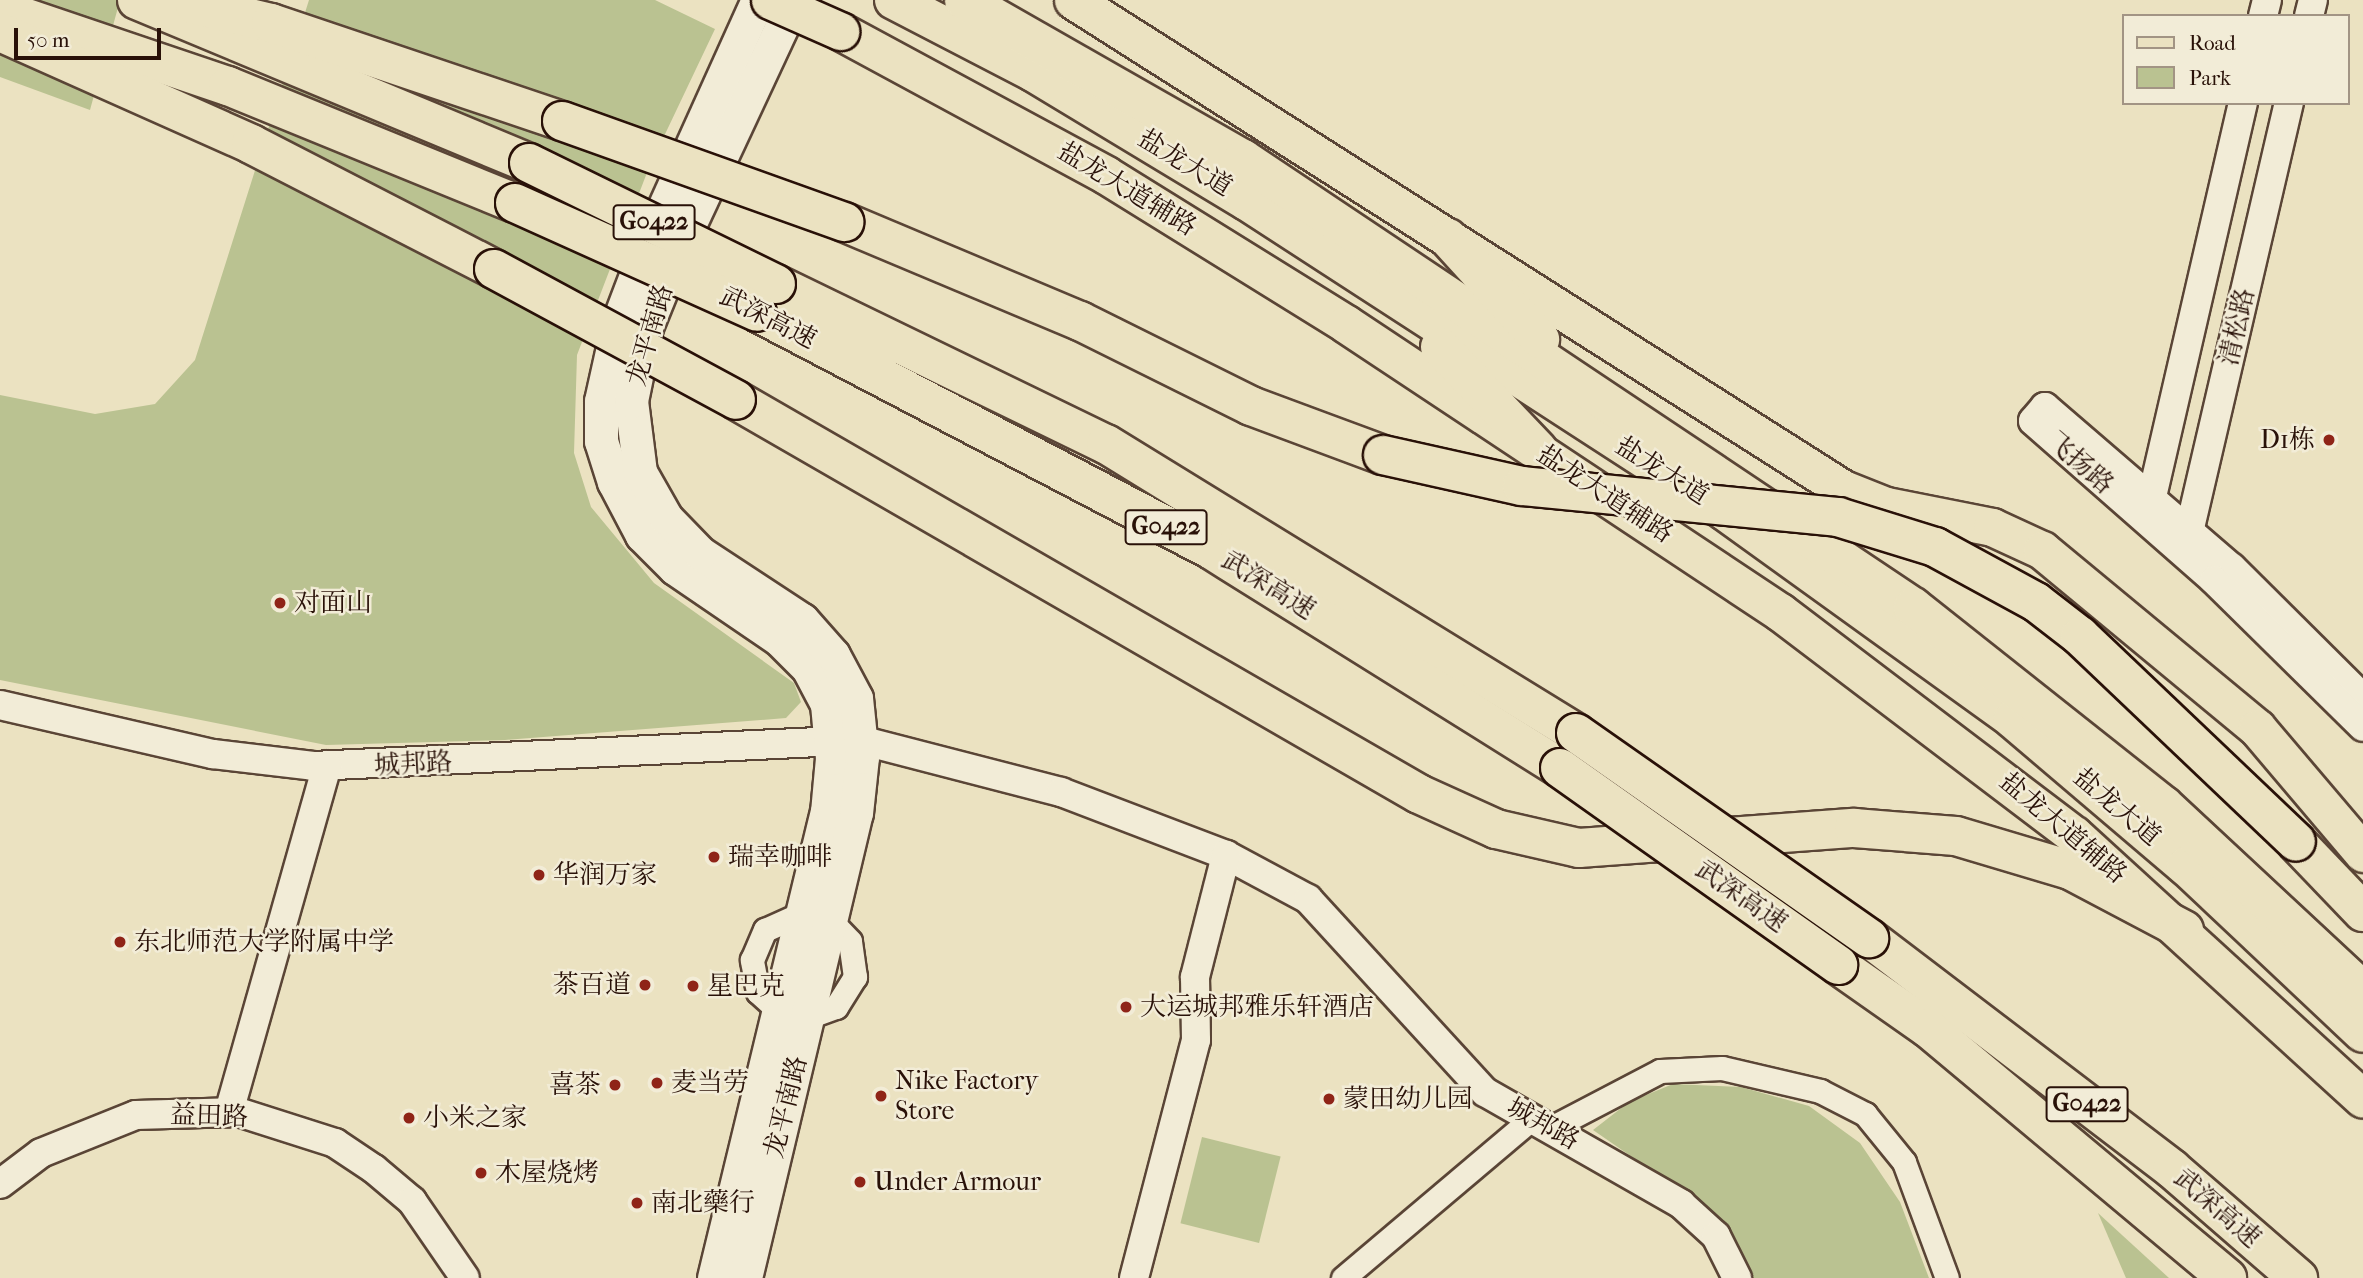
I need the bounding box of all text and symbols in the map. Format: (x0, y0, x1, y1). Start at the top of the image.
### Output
scale bar (18, 14, 164, 58)
legend (2122, 14, 2349, 105)
text: 50 m (27, 28, 70, 52)
text: Road (2189, 31, 2236, 55)
text: Park (2189, 66, 2231, 90)
street label: 盐龙大道 (1132, 123, 1238, 203)
street label: 盐龙大道辅路 (1052, 135, 1202, 243)
road number: G0422 (612, 202, 696, 243)
street label: 武深高速 (715, 280, 821, 356)
street label: 龙平南路 (621, 281, 679, 389)
street label: 清松路 (2213, 285, 2261, 369)
place label: D1栋 (2260, 424, 2315, 456)
street label: 飞扬路 (2040, 426, 2120, 500)
street label: 盐龙大道 (1610, 430, 1714, 512)
marker: D1栋 (2321, 432, 2337, 448)
street label: 盐龙大道辅路 (1531, 438, 1679, 550)
road number: G0422 (1124, 506, 1208, 548)
street label: 武深高速 (1216, 544, 1320, 626)
place label: 对面山 (294, 587, 372, 619)
marker: 对面山 (272, 595, 288, 611)
street label: 城邦路 (373, 746, 453, 782)
street label: 盐龙大道 (2067, 762, 2167, 852)
street label: 盐龙大道辅路 (1993, 766, 2133, 890)
place label: 瑞幸咖啡 (728, 841, 832, 873)
marker: 瑞幸咖啡 (706, 849, 722, 865)
street label: 武深高速 (1689, 853, 1793, 939)
place label: 华润万家 (553, 859, 657, 891)
marker: 华润万家 (531, 867, 547, 883)
place label: 东北师范大学附属中学 (134, 926, 394, 958)
marker: 东北师范大学附属中学 (112, 934, 128, 950)
place label: 茶百道 (553, 969, 631, 1001)
place label: 星巴克 (707, 970, 785, 1002)
marker: 茶百道 (637, 977, 653, 993)
marker: 星巴克 (685, 978, 701, 994)
place label: 大运城邦雅乐轩酒店 (1140, 991, 1374, 1023)
marker: 大运城邦雅乐轩酒店 (1118, 999, 1134, 1015)
street label: 龙平南路 (758, 1053, 814, 1161)
place label: Nike Factory Store (895, 1065, 1038, 1126)
place label: 麦当劳 (671, 1067, 749, 1099)
place label: 喜茶 (549, 1069, 601, 1101)
marker: 麦当劳 (649, 1075, 665, 1091)
marker: 喜茶 (607, 1077, 623, 1093)
place label: 蒙田幼儿园 (1343, 1083, 1473, 1115)
road number: G0422 (2045, 1084, 2129, 1124)
marker: Nike Factory Store (873, 1088, 889, 1104)
marker: 蒙田幼儿园 (1321, 1091, 1337, 1107)
street label: 城邦路 (1501, 1091, 1585, 1157)
street label: 益田路 (169, 1099, 249, 1133)
place label: 小米之家 (423, 1102, 527, 1134)
marker: 小米之家 (401, 1110, 417, 1126)
place label: 木屋烧烤 (495, 1157, 599, 1189)
street label: 武深高速 (2168, 1162, 2266, 1254)
marker: 木屋烧烤 (473, 1165, 489, 1181)
place label: Under Armour (874, 1166, 1041, 1198)
marker: Under Armour (852, 1174, 868, 1190)
place label: 南北藥行 (651, 1187, 755, 1219)
marker: 南北藥行 (629, 1195, 645, 1211)

